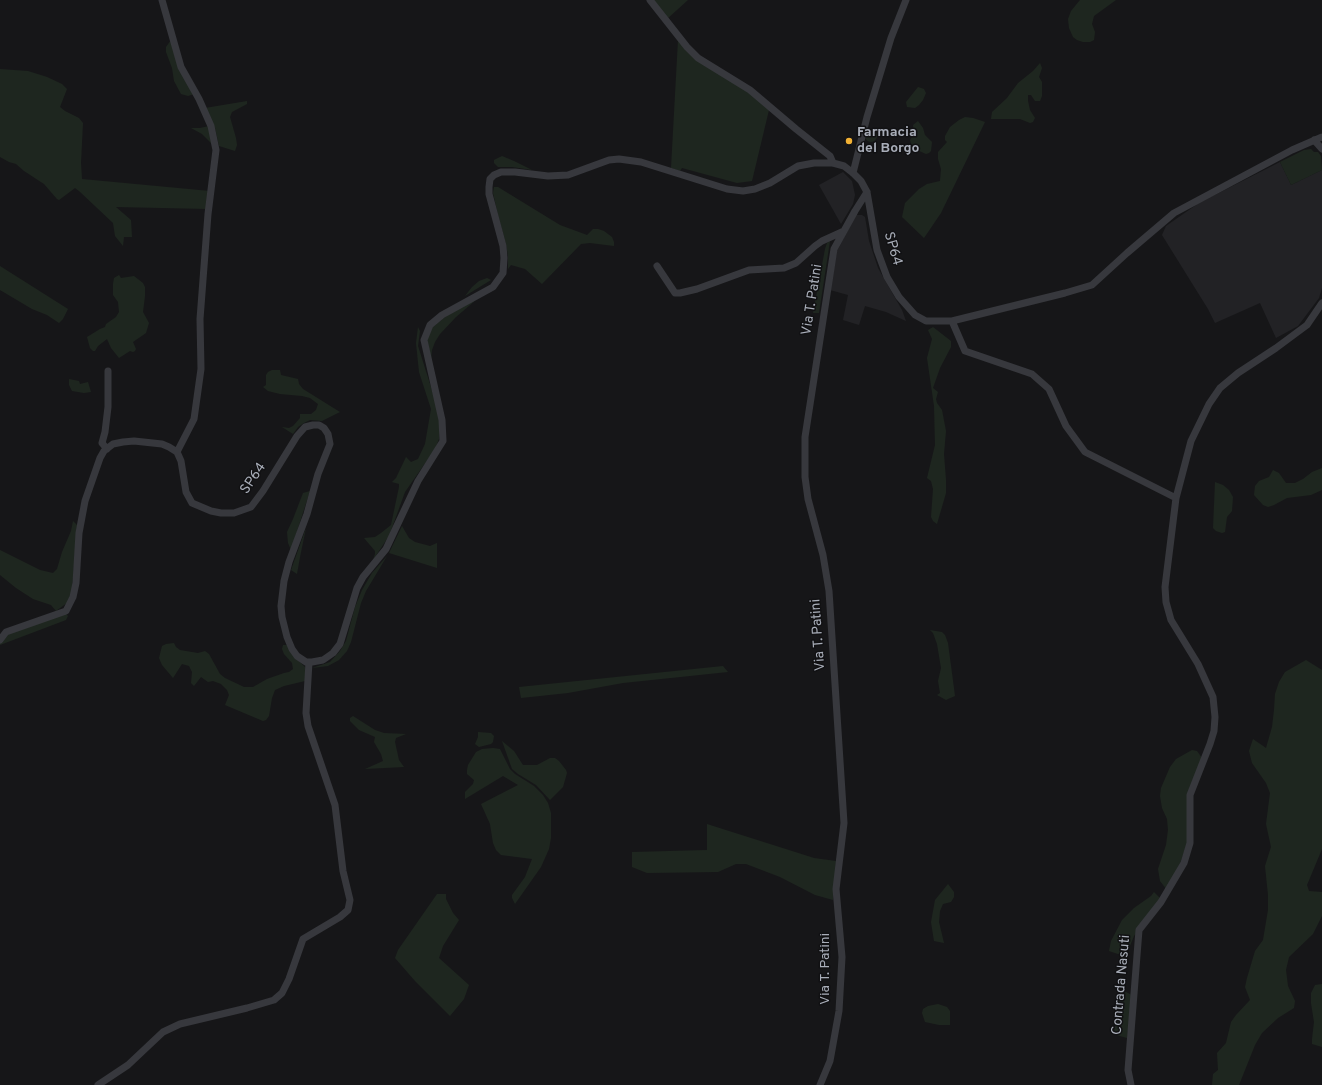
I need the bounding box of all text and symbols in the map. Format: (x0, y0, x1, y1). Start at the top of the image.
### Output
place label: Farmacia del Borgo (857, 125, 919, 158)
marker: Farmacia del Borgo (844, 136, 854, 146)
street label: SP64 (879, 230, 905, 268)
street label: Via T. Patini (799, 263, 827, 337)
street label: SP64 (237, 460, 271, 498)
street label: Via T. Patini (808, 598, 830, 672)
street label: Via T. Patini (818, 933, 834, 1005)
street label: Contrada Nasuti (1109, 934, 1135, 1036)

